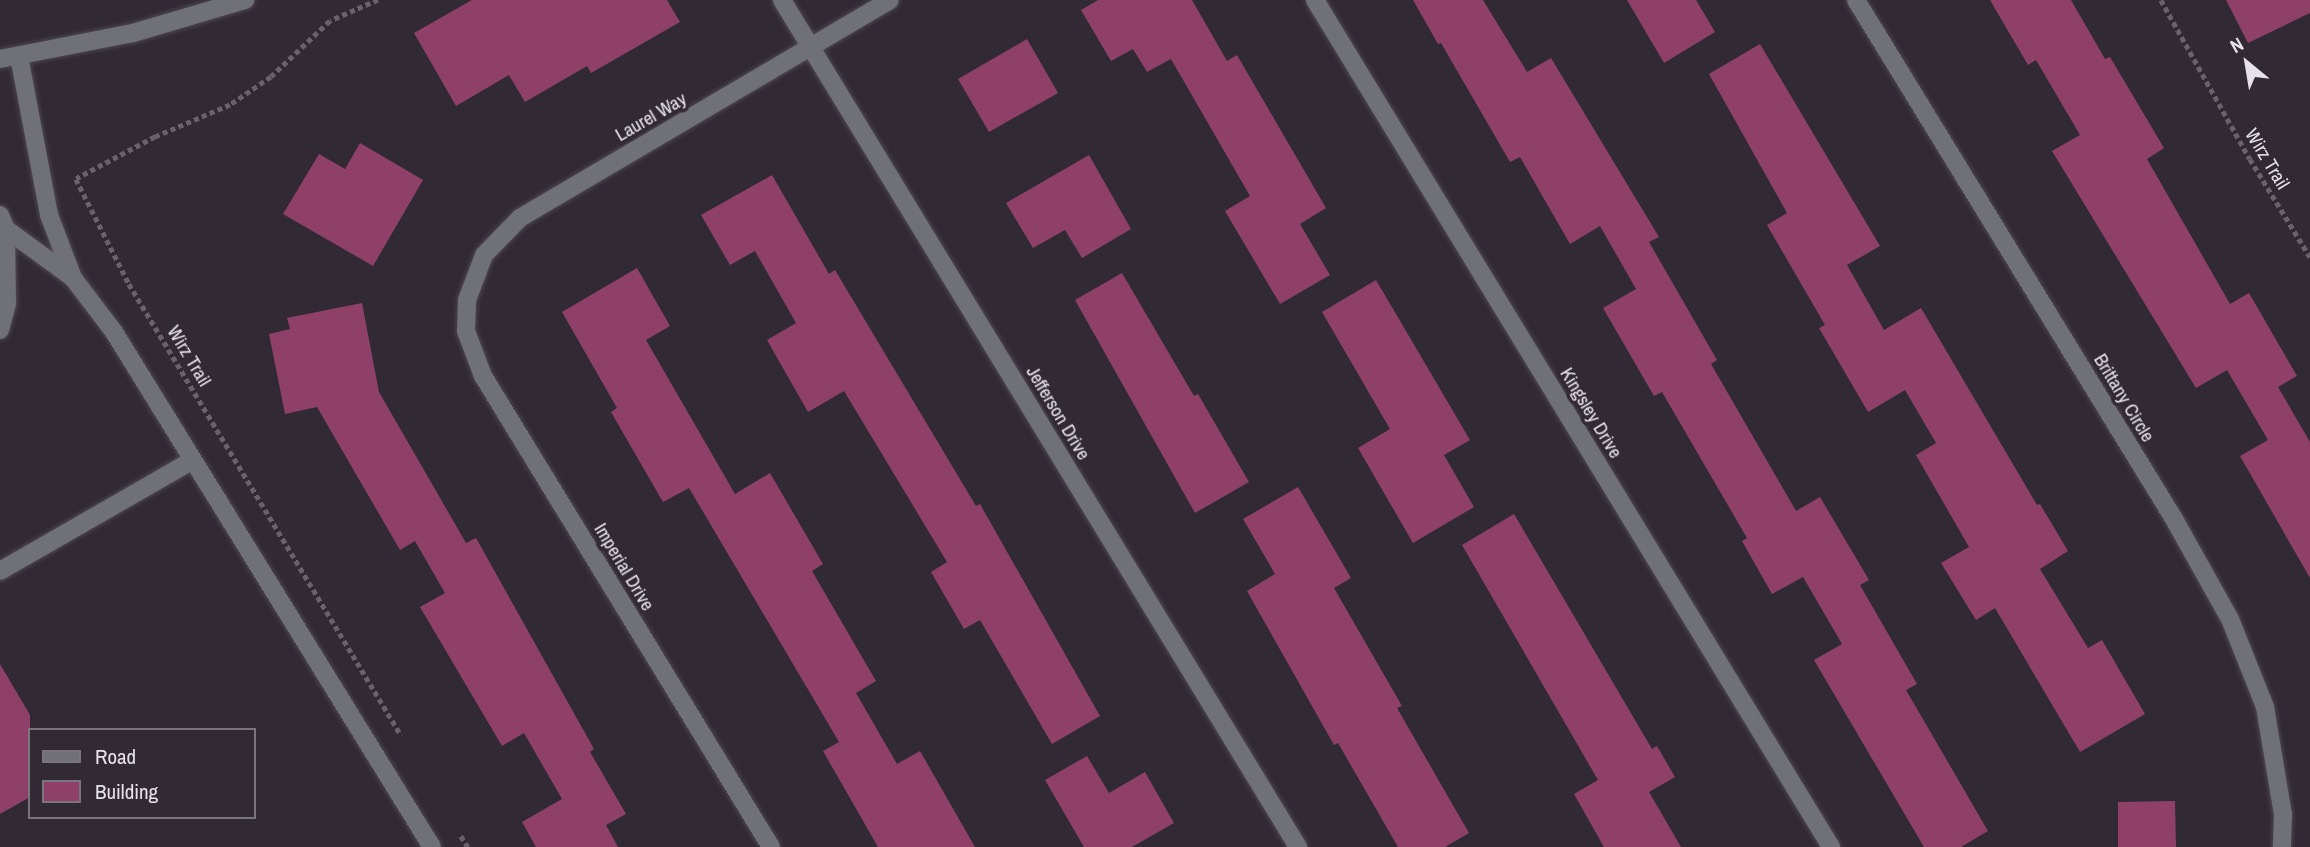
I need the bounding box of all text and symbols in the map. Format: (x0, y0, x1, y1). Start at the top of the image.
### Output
north arrow (2212, 28, 2282, 98)
text: N (2225, 31, 2248, 59)
street label: Laurel Way (611, 88, 691, 146)
street label: Wirz Trail (2240, 124, 2294, 194)
street label: Wirz Trail (162, 321, 216, 391)
street label: Brittany Circle (2089, 350, 2159, 446)
street label: Jefferson Drive (1021, 362, 1095, 464)
street label: Kingsley Drive (1555, 364, 1627, 462)
street label: Imperial Drive (589, 519, 659, 615)
legend (28, 728, 256, 819)
text: Road (95, 742, 136, 771)
text: Building (95, 777, 158, 806)

